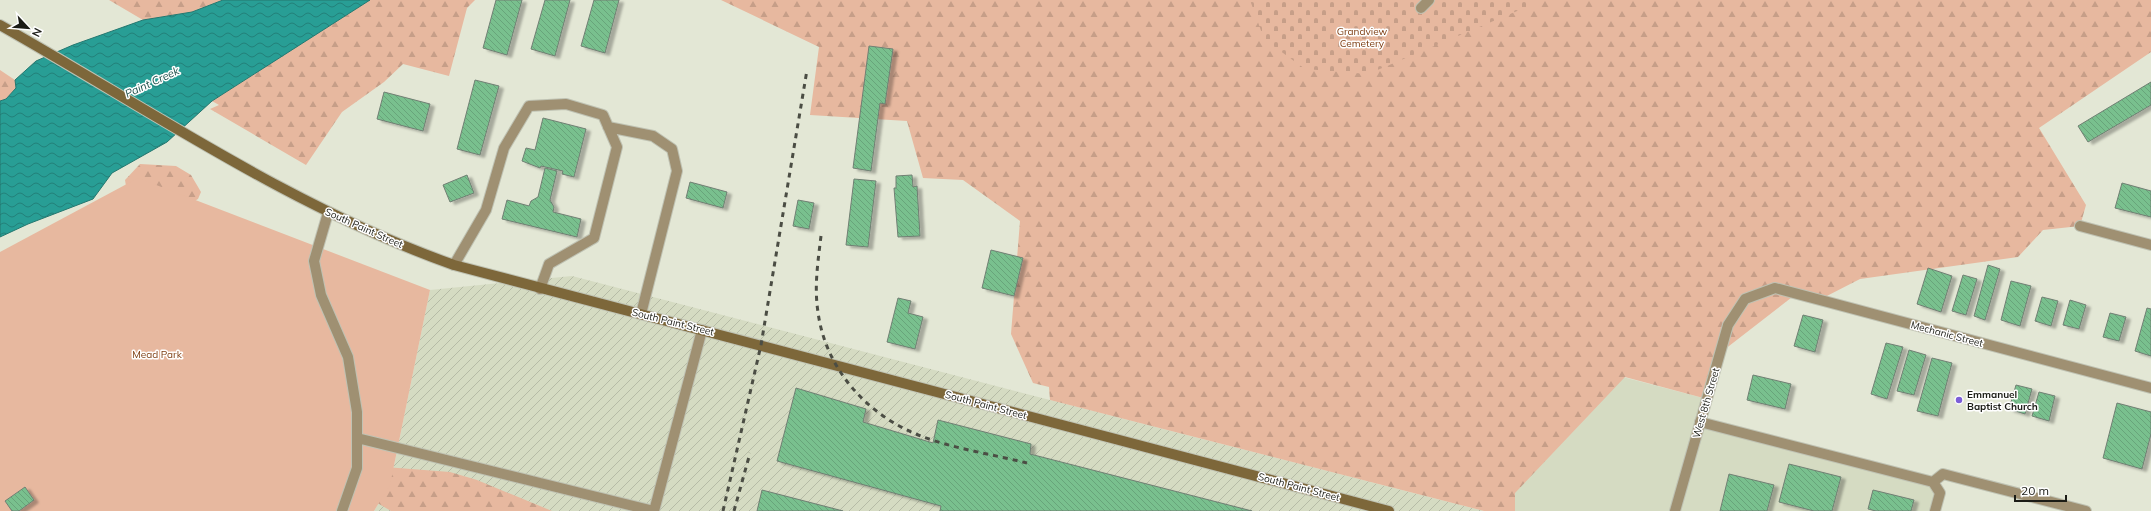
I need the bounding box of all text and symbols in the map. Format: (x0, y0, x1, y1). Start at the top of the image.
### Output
north arrow (8, 8, 48, 48)
park label: Grandview Cemetery (1337, 25, 1388, 50)
text: N (29, 26, 45, 39)
water label: Paint Creek (123, 63, 182, 101)
street label: South Paint Street (323, 205, 405, 251)
street label: South Paint Street (631, 306, 716, 339)
street label: Mechanic Street (1909, 318, 1985, 350)
park label: Mead Park (132, 348, 183, 361)
street label: West 8th Street (1690, 366, 1722, 440)
street label: South Paint Street (944, 388, 1029, 422)
place label: Emmanuel Baptist Church (1967, 388, 2038, 413)
marker: Emmanuel Baptist Church (1954, 395, 1964, 405)
street label: South Paint Street (1257, 470, 1342, 504)
scale bar (2015, 477, 2066, 503)
text: 20 m (2021, 483, 2049, 498)

